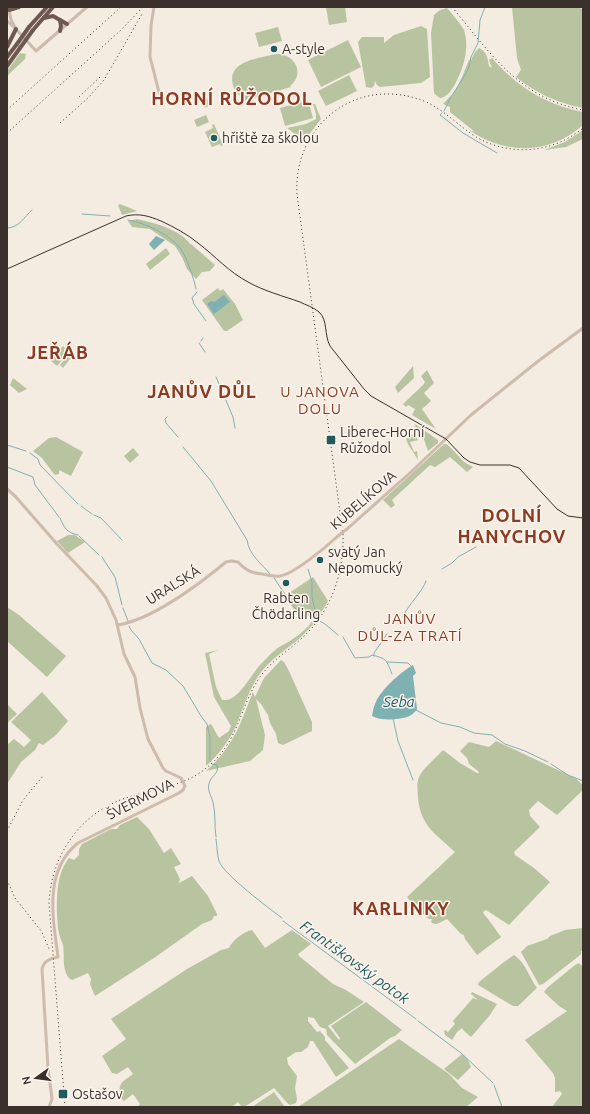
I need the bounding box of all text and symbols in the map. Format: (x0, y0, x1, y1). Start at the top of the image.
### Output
place label: A-style (282, 41, 325, 57)
marker: A-style (269, 44, 279, 54)
district label: HORNÍ RŮŽODOL (151, 87, 313, 108)
place label: hřiště za školou (222, 130, 319, 146)
marker: hřiště za školou (209, 133, 219, 143)
district label: JEŘÁB (27, 341, 89, 362)
district label: JANŮV DŮL (147, 380, 257, 401)
district label: U JANOVA DOLU (280, 383, 360, 417)
place label: Liberec-Horní Růžodol (340, 424, 425, 456)
marker: Liberec-Horní Růžodol (325, 434, 337, 446)
street label: KUBELÍKOVA (326, 466, 399, 533)
district label: DOLNÍ HANYCHOV (458, 504, 566, 546)
place label: svatý Jan Nepomucký (328, 544, 403, 576)
marker: svatý Jan Nepomucký (315, 555, 325, 565)
street label: URALSKÁ (143, 561, 203, 608)
marker: Rabten Čhödarling (281, 578, 291, 588)
place label: Rabten Čhödarling (252, 590, 320, 622)
district label: JANŮV DŮL-ZA TRATÍ (357, 610, 463, 644)
water label: Seba (382, 693, 415, 710)
street label: ŠVERMOVA (103, 774, 176, 823)
district label: KARLINKY (352, 898, 450, 918)
water label: Františkovský potok (297, 917, 413, 1007)
north arrow (16, 1058, 56, 1098)
text: N (19, 1075, 33, 1086)
place label: Ostašov (72, 1086, 123, 1102)
marker: Ostašov (57, 1088, 69, 1100)

